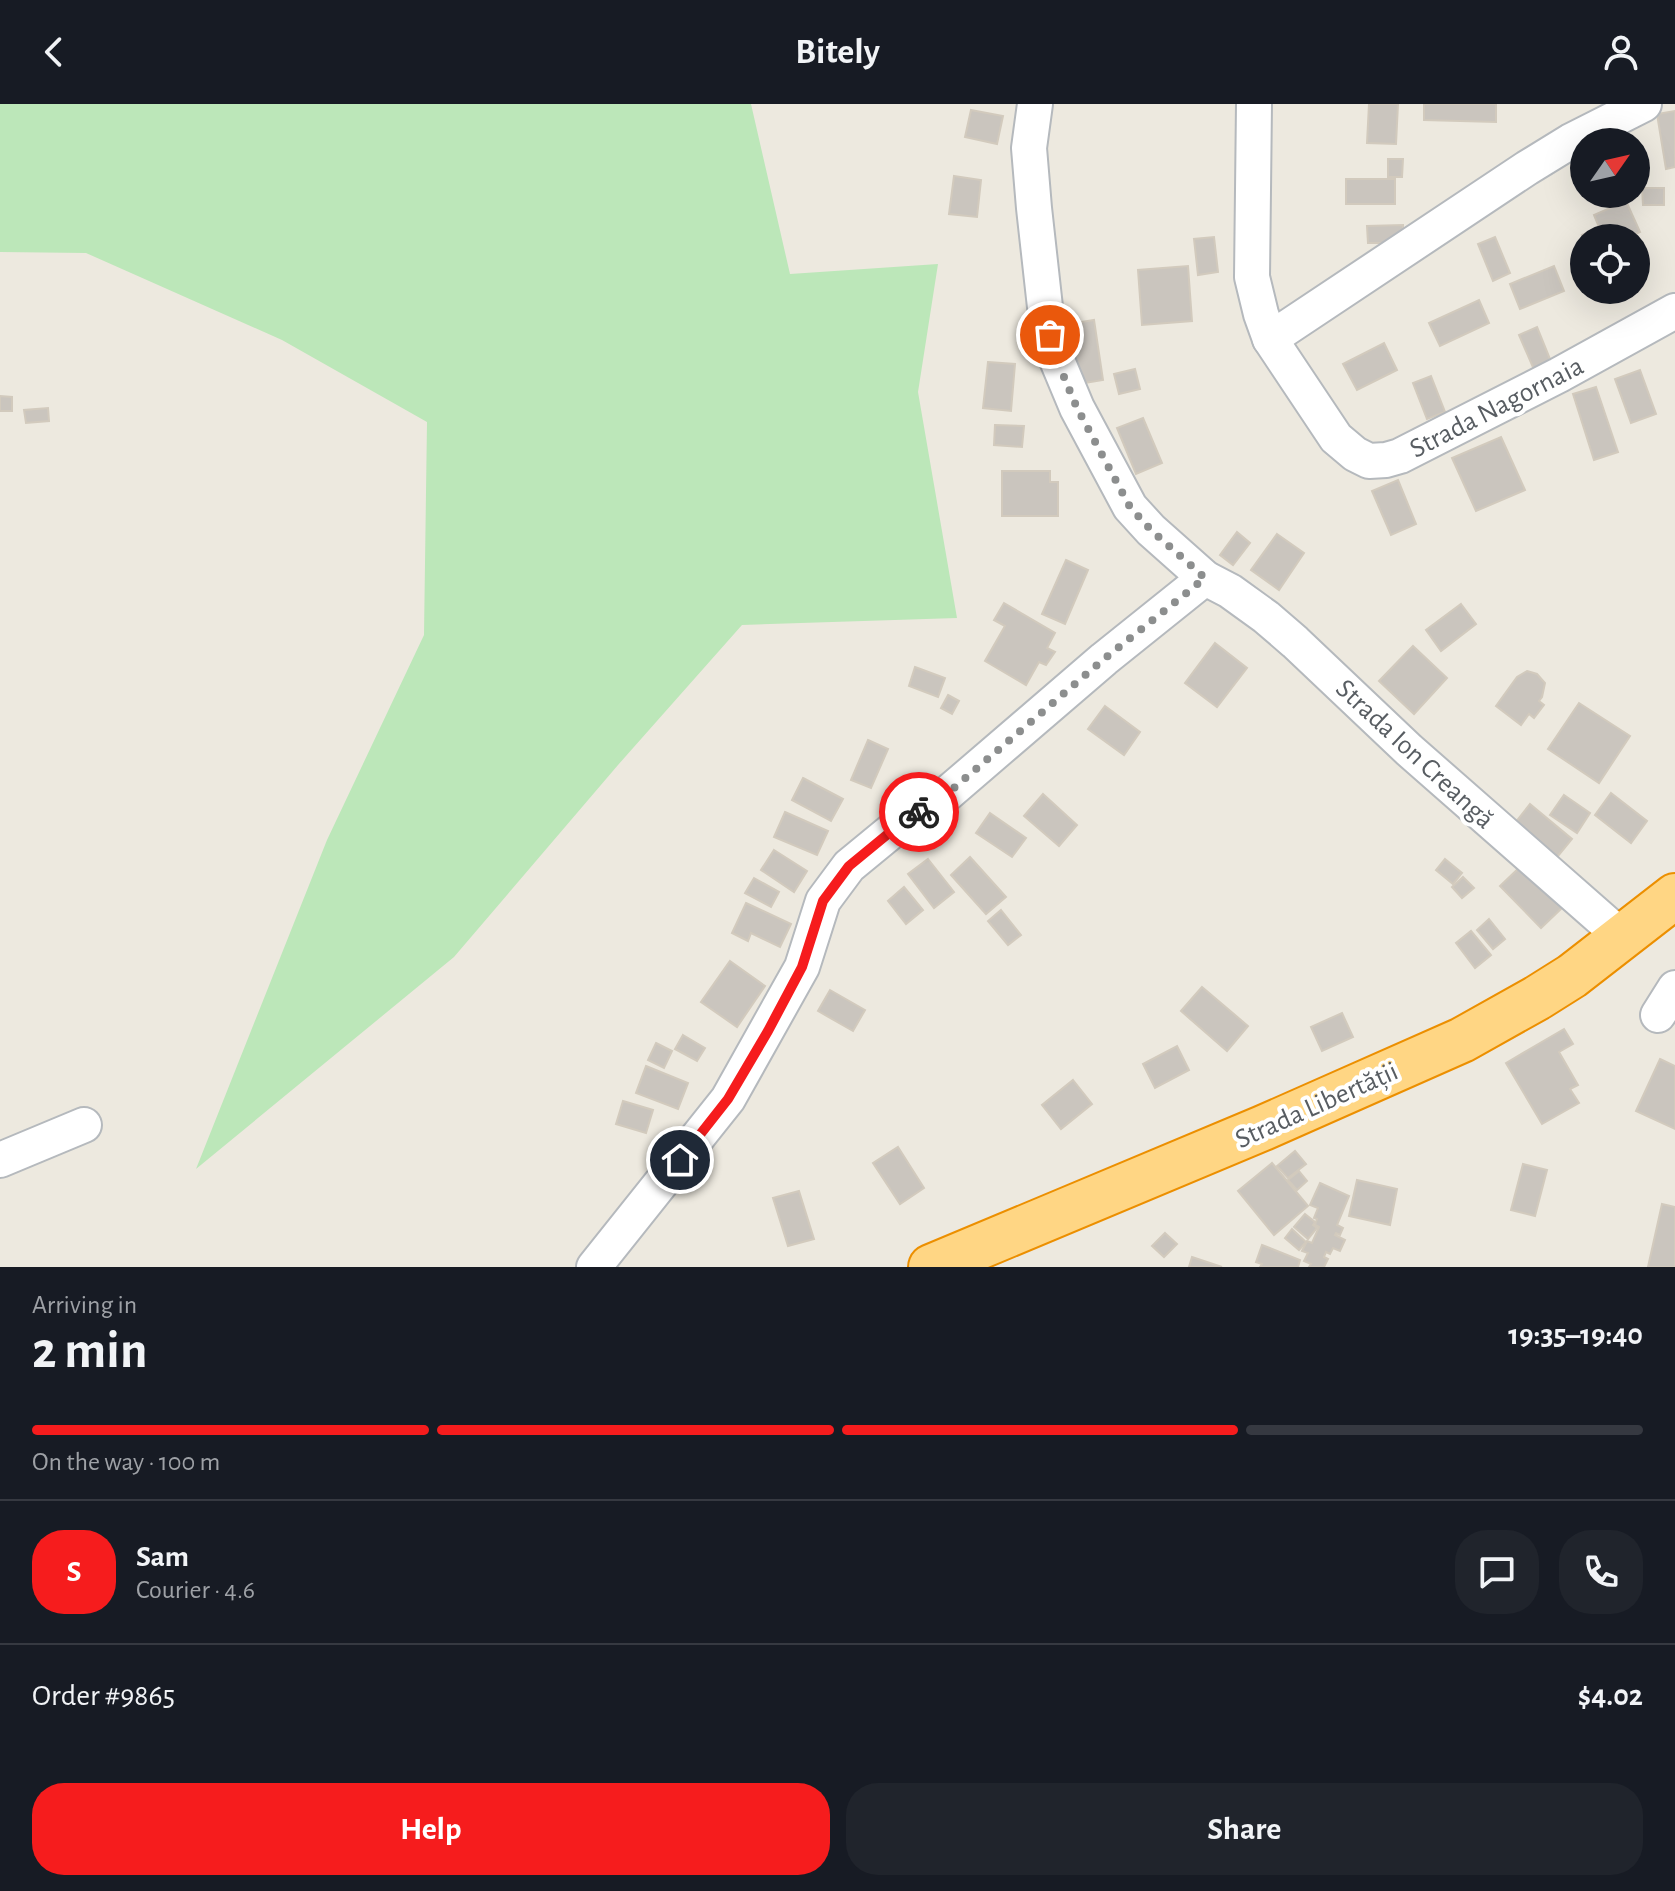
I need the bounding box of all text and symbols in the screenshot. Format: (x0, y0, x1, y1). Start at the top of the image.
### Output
icon: back (32, 30, 76, 74)
icon: person (1599, 30, 1643, 74)
text: Bitely (795, 34, 880, 70)
north arrow (1570, 128, 1650, 208)
map controls (1570, 128, 1650, 304)
button: locate (1570, 224, 1650, 304)
pin (1016, 301, 1084, 369)
icon: bag (1028, 313, 1072, 357)
street label: Strada Nagornaia (1406, 352, 1588, 464)
street label: Strada Ion Creangă (1330, 674, 1499, 835)
courier (879, 772, 959, 852)
icon: bike (897, 790, 941, 834)
street label: Strada Libertății (1231, 1057, 1403, 1155)
pin (646, 1126, 714, 1194)
icon: home (658, 1138, 702, 1182)
text: Arriving in (32, 1292, 137, 1318)
text: 19:35–19:40 (1508, 1320, 1643, 1350)
text: 2 min (32, 1325, 147, 1377)
text: On the way · 100 m (32, 1449, 220, 1475)
button: chat (1455, 1530, 1539, 1614)
button: phone (1559, 1530, 1643, 1614)
text: Sam (136, 1542, 189, 1572)
text: S (67, 1557, 81, 1587)
text: Courier · 4.6 (136, 1577, 255, 1603)
text: Order #9865 (32, 1681, 175, 1711)
text: $4.02 (1578, 1681, 1643, 1711)
button: Help (32, 1783, 830, 1875)
button: Share (846, 1783, 1643, 1875)

